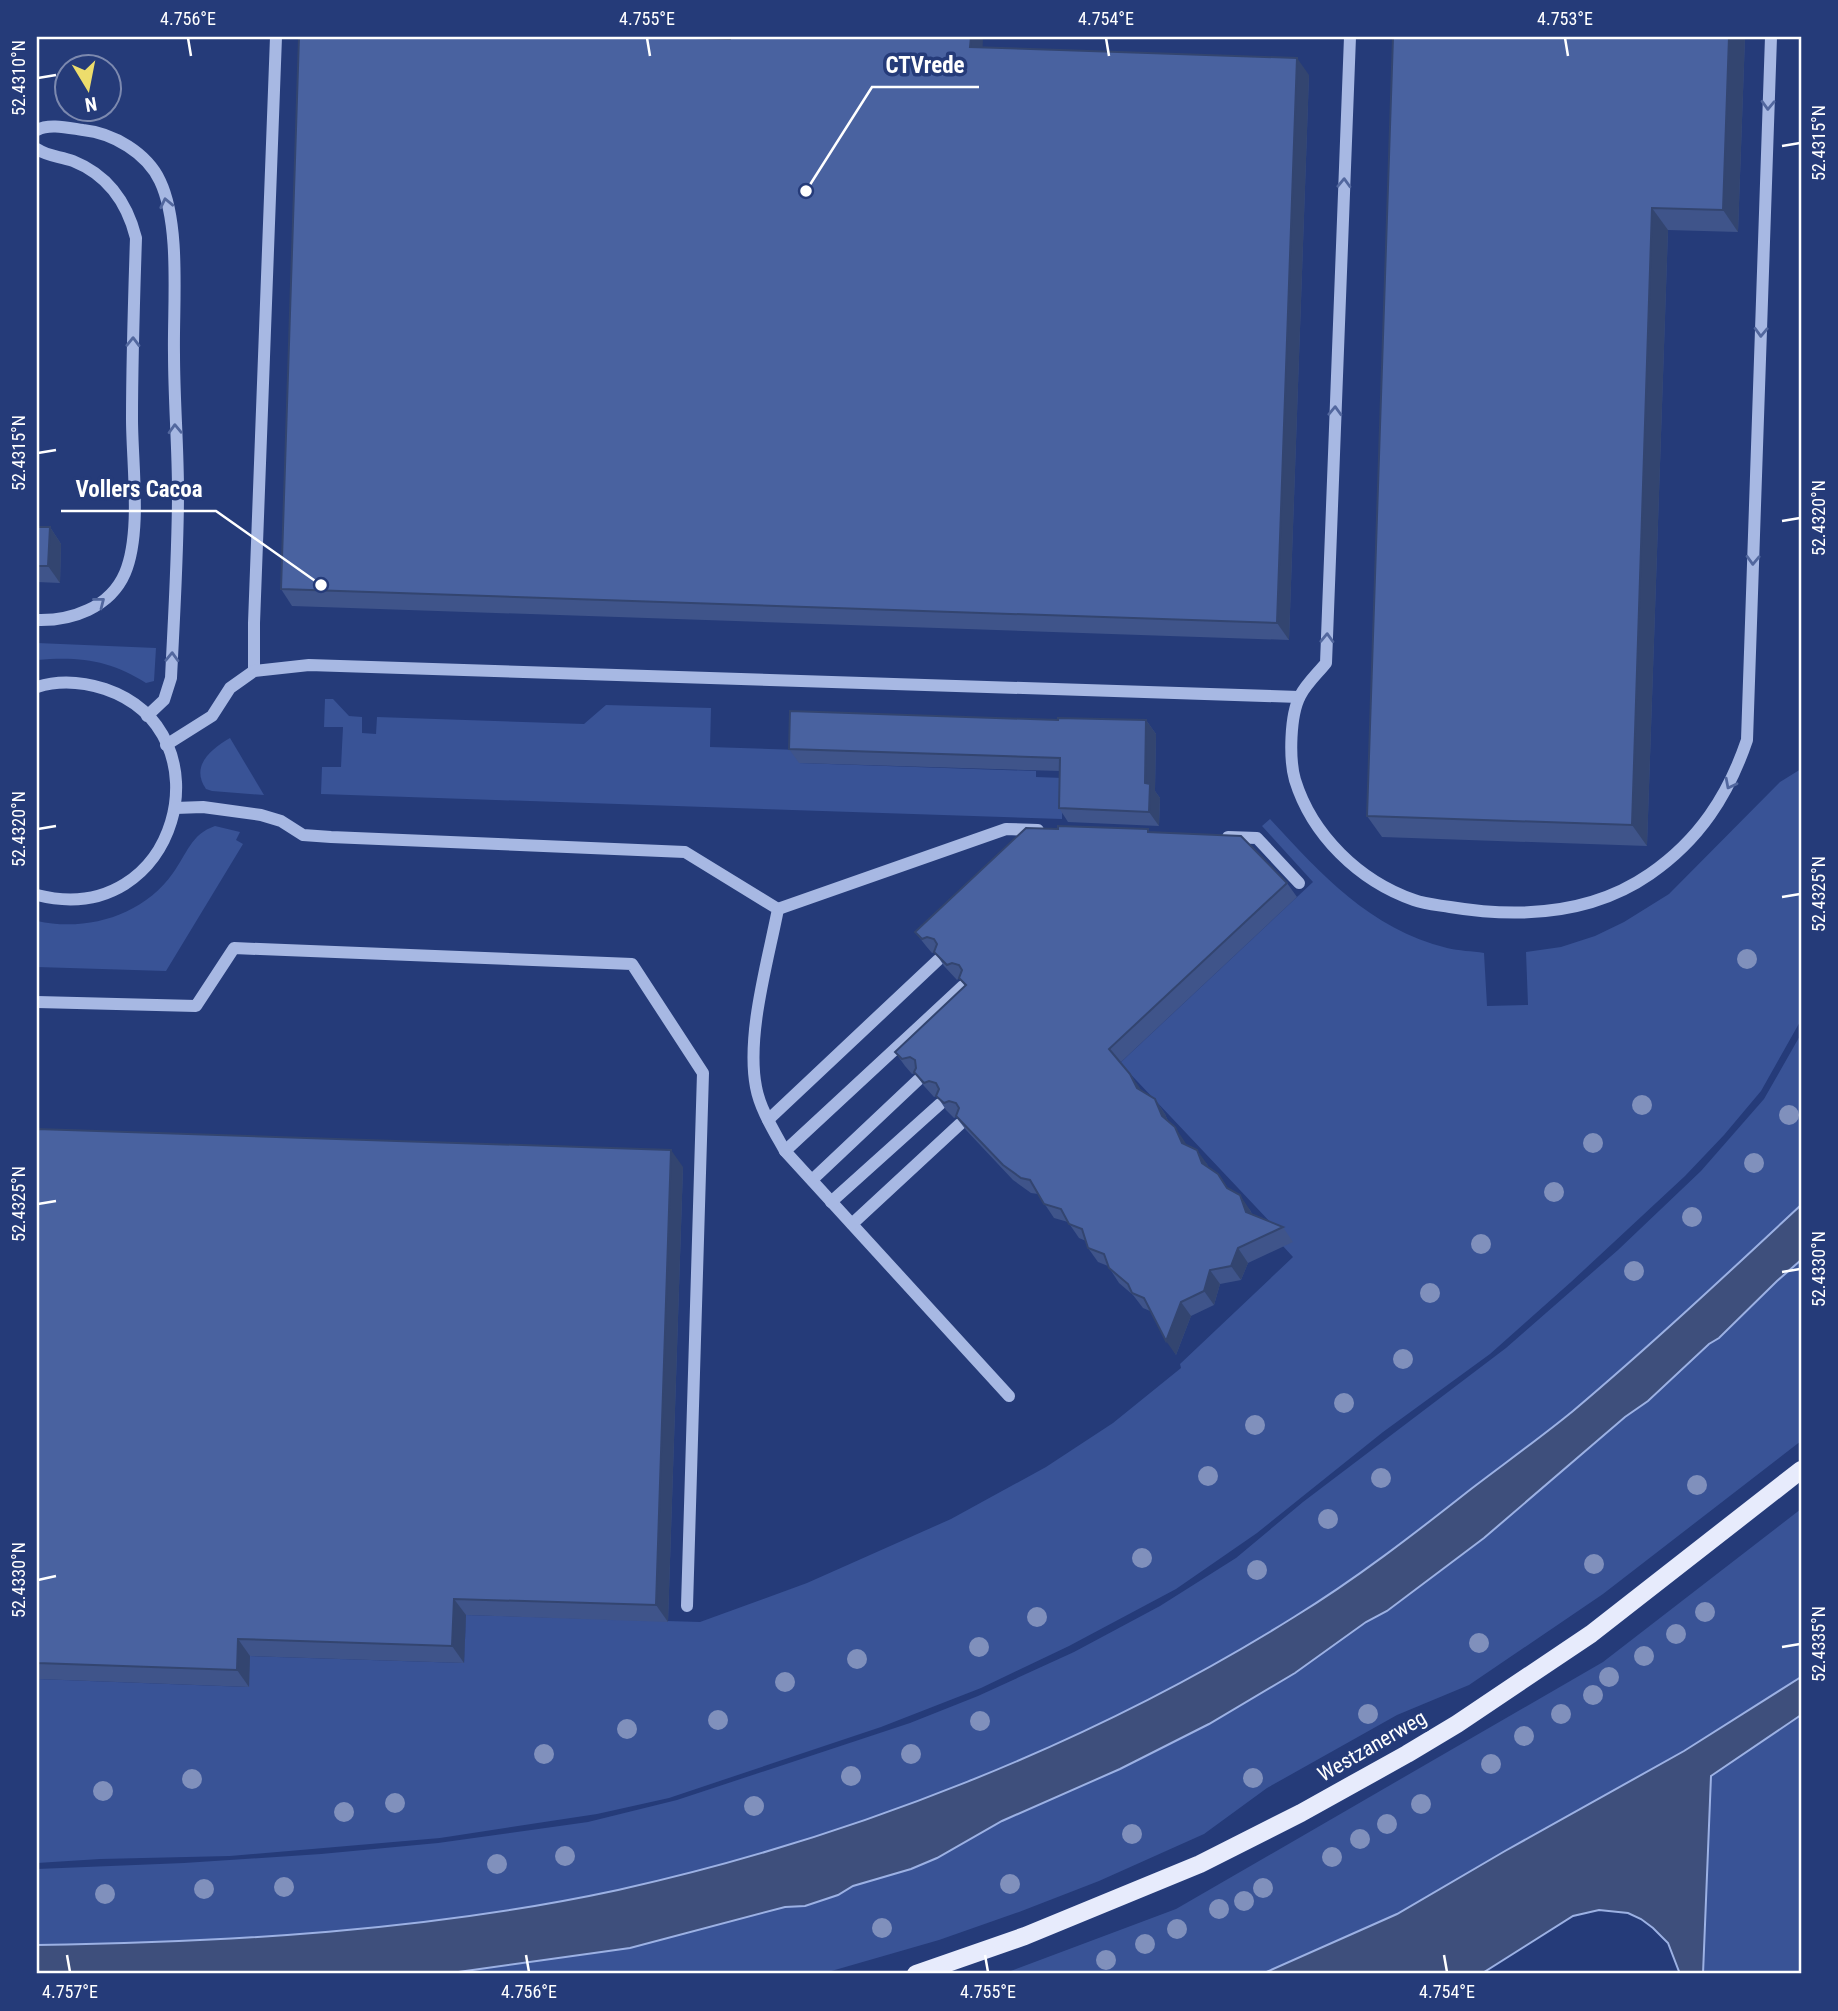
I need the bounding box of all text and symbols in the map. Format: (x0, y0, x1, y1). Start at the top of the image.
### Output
text: 4.756°E (160, 8, 216, 29)
text: 4.755°E (619, 8, 675, 29)
text: 4.754°E (1078, 8, 1134, 29)
text: 4.753°E (1537, 8, 1593, 29)
text: 52.4310°N (8, 40, 29, 116)
callout: CTVrede (872, 43, 979, 87)
north arrow (52, 52, 122, 122)
text: CTVrede (885, 52, 965, 79)
text: N (83, 92, 99, 117)
one-way arrow (1761, 100, 1776, 111)
text: 52.4315°N (1808, 105, 1829, 181)
one-way arrow (1337, 178, 1352, 189)
one-way arrow (160, 197, 175, 209)
one-way arrow (1753, 327, 1768, 338)
one-way arrow (126, 336, 141, 347)
one-way arrow (1328, 405, 1343, 416)
text: 52.4315°N (8, 415, 29, 491)
one-way arrow (168, 424, 183, 435)
callout: Vollers Cacoa (61, 467, 216, 511)
text: Vollers Cacoa (76, 476, 203, 503)
text: 52.4320°N (1808, 480, 1829, 556)
one-way arrow (1746, 554, 1761, 565)
one-way arrow (92, 597, 105, 610)
one-way arrow (1319, 632, 1334, 643)
one-way arrow (165, 651, 180, 662)
one-way arrow (1725, 777, 1739, 789)
text: 52.4320°N (8, 791, 29, 867)
text: 52.4325°N (1808, 856, 1829, 932)
text: 52.4325°N (8, 1166, 29, 1242)
text: 52.4330°N (1808, 1231, 1829, 1307)
text: 52.4330°N (8, 1542, 29, 1618)
text: 52.4335°N (1808, 1606, 1829, 1682)
street label: Westzanerweg (1314, 1705, 1430, 1787)
text: 4.757°E (42, 1981, 98, 2002)
text: 4.756°E (501, 1981, 557, 2002)
text: 4.755°E (960, 1981, 1016, 2002)
text: 4.754°E (1419, 1981, 1475, 2002)

